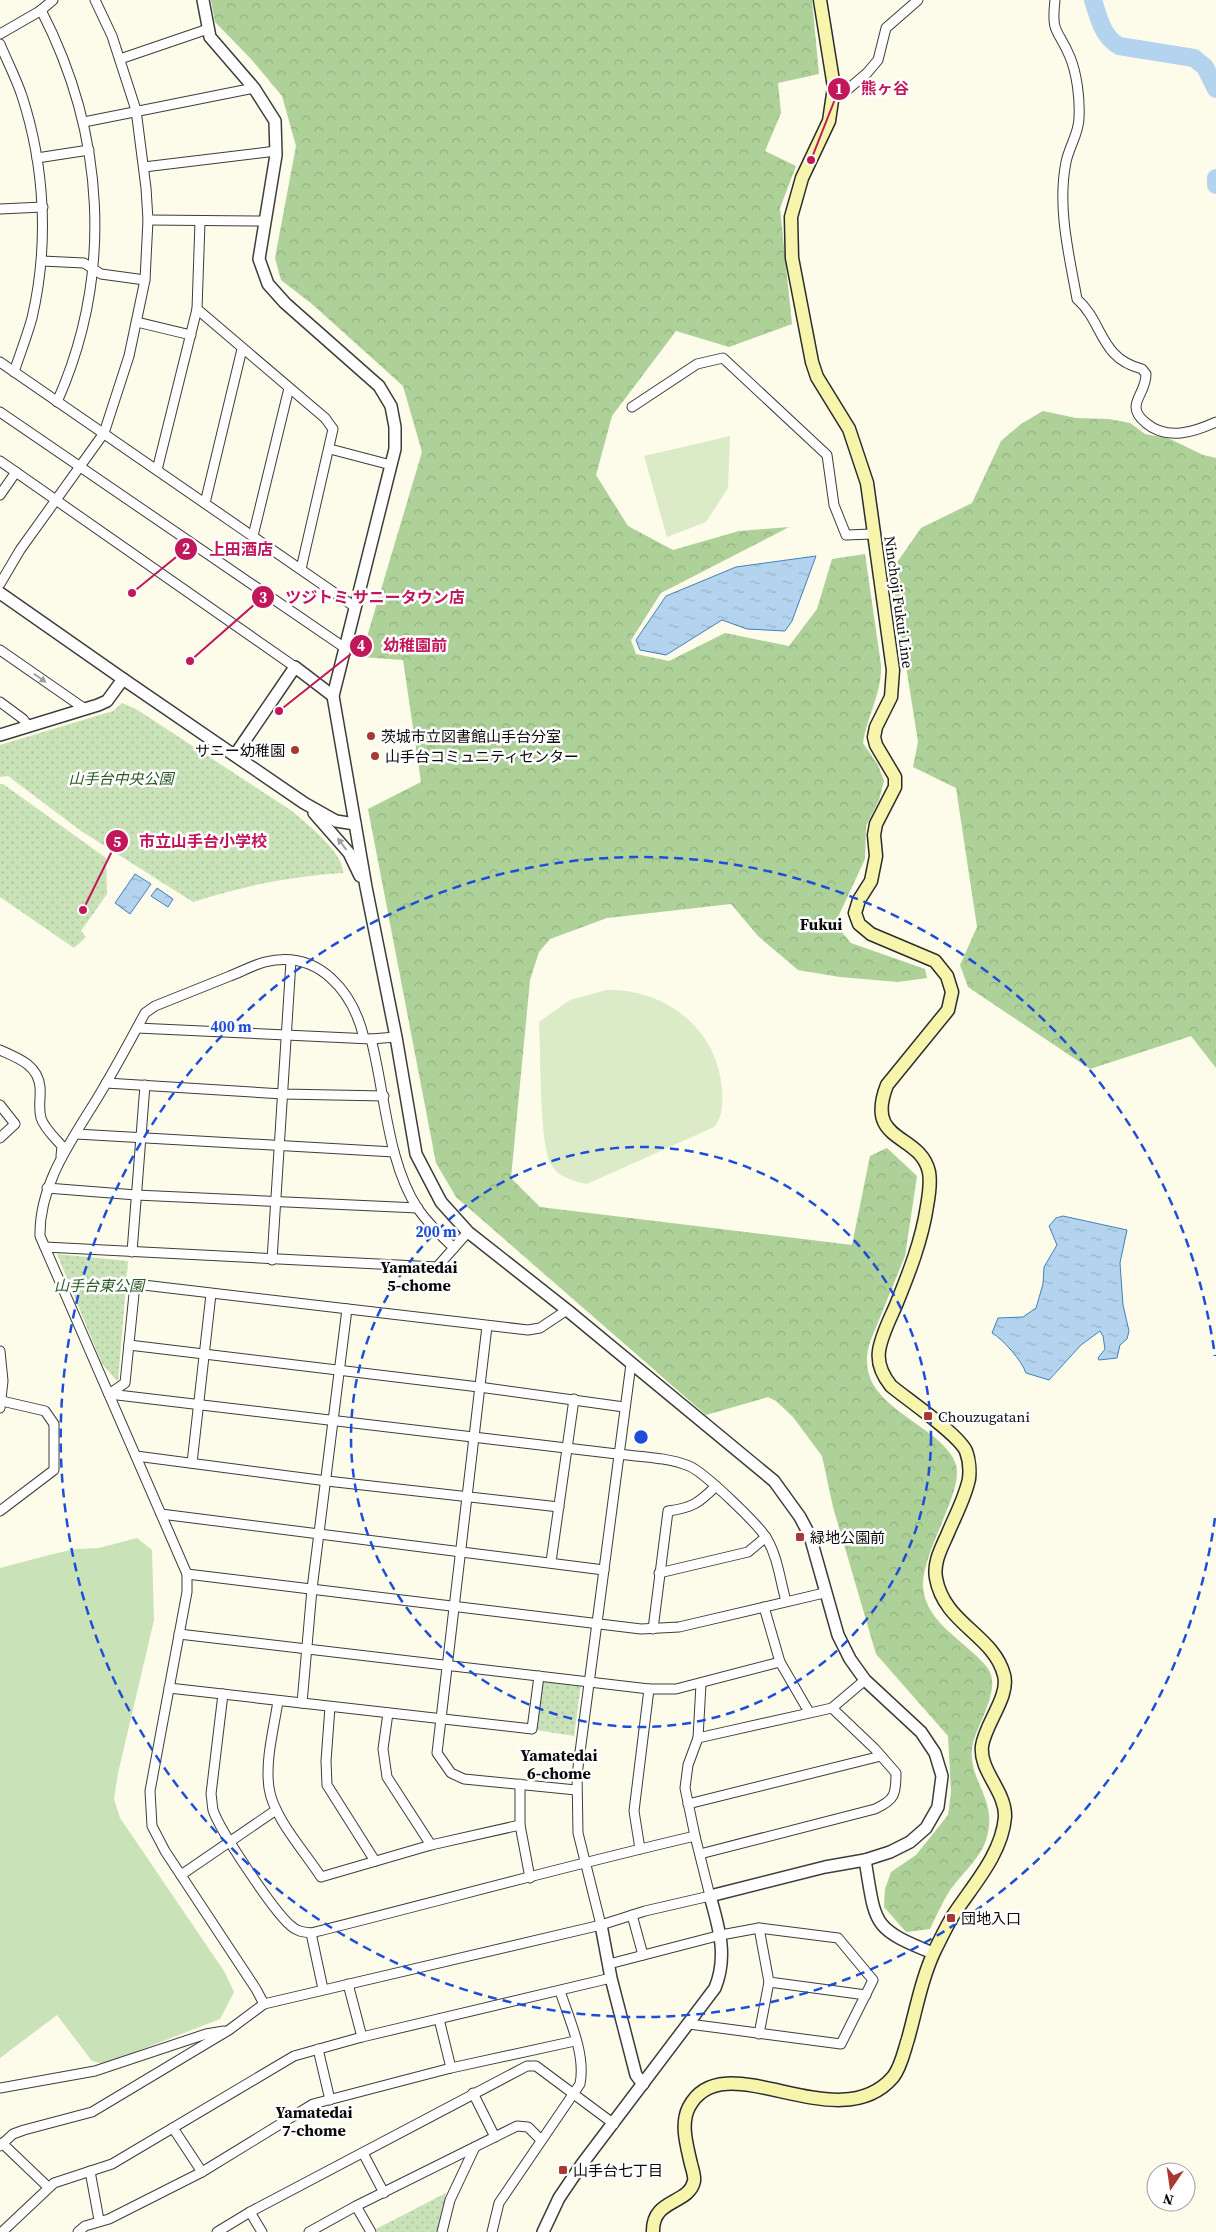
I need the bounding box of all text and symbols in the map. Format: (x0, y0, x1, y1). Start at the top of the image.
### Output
callout: 熊ヶ谷 (826, 73, 919, 104)
text: 熊ヶ谷 (861, 77, 909, 99)
text: 1 (835, 78, 843, 99)
callout: 上田酒店 (174, 534, 283, 565)
street label: Ninchoji Fukui Line (879, 535, 919, 670)
text: 2 (182, 538, 190, 559)
text: 上田酒店 (209, 538, 273, 560)
callout: ツジトミ サニータウン店 (250, 582, 475, 613)
text: ツジトミ サニータウン店 (285, 586, 465, 608)
text: 3 (259, 587, 267, 608)
callout: 幼稚園前 (348, 630, 457, 661)
text: 幼稚園前 (383, 634, 447, 656)
text: 4 (357, 635, 365, 656)
one-way arrow (33, 673, 47, 683)
place label: 茨城市立図書館山手台分室 (381, 726, 561, 747)
marker: 茨城市立図書館山手台分室 (365, 730, 377, 742)
place label: サニー幼稚園 (195, 740, 285, 761)
marker: サニー幼稚園 (289, 744, 301, 756)
place label: 山手台コミュニティセンター (385, 746, 579, 767)
marker: 山手台コミュニティセンター (369, 750, 381, 762)
park label: 山手台中央公園 (68, 768, 175, 789)
callout: 市立山手台小学校 (104, 826, 277, 857)
text: 市立山手台小学校 (139, 830, 267, 852)
text: 5 (113, 831, 121, 852)
one-way arrow (336, 838, 347, 851)
district label: Fukui (800, 913, 842, 935)
text: 400 m (210, 1016, 252, 1037)
text: 200 m (415, 1221, 457, 1242)
district label: Yamatedai 5-chome (381, 1256, 458, 1296)
park label: 山手台東公園 (54, 1275, 146, 1296)
place label: Chouzugatani (938, 1406, 1030, 1427)
marker: Chouzugatani (922, 1410, 934, 1422)
centre of rings (632, 1428, 650, 1446)
place label: 緑地公園前 (810, 1527, 885, 1548)
marker: 緑地公園前 (794, 1531, 806, 1543)
district label: Yamatedai 6-chome (521, 1744, 598, 1784)
place label: 団地入口 (961, 1908, 1021, 1929)
marker: 団地入口 (945, 1912, 957, 1924)
district label: Yamatedai 7-chome (276, 2101, 353, 2141)
place label: 山手台七丁目 (573, 2160, 663, 2181)
north arrow (1146, 2162, 1196, 2212)
marker: 山手台七丁目 (557, 2164, 569, 2176)
text: N (1161, 2189, 1175, 2211)

